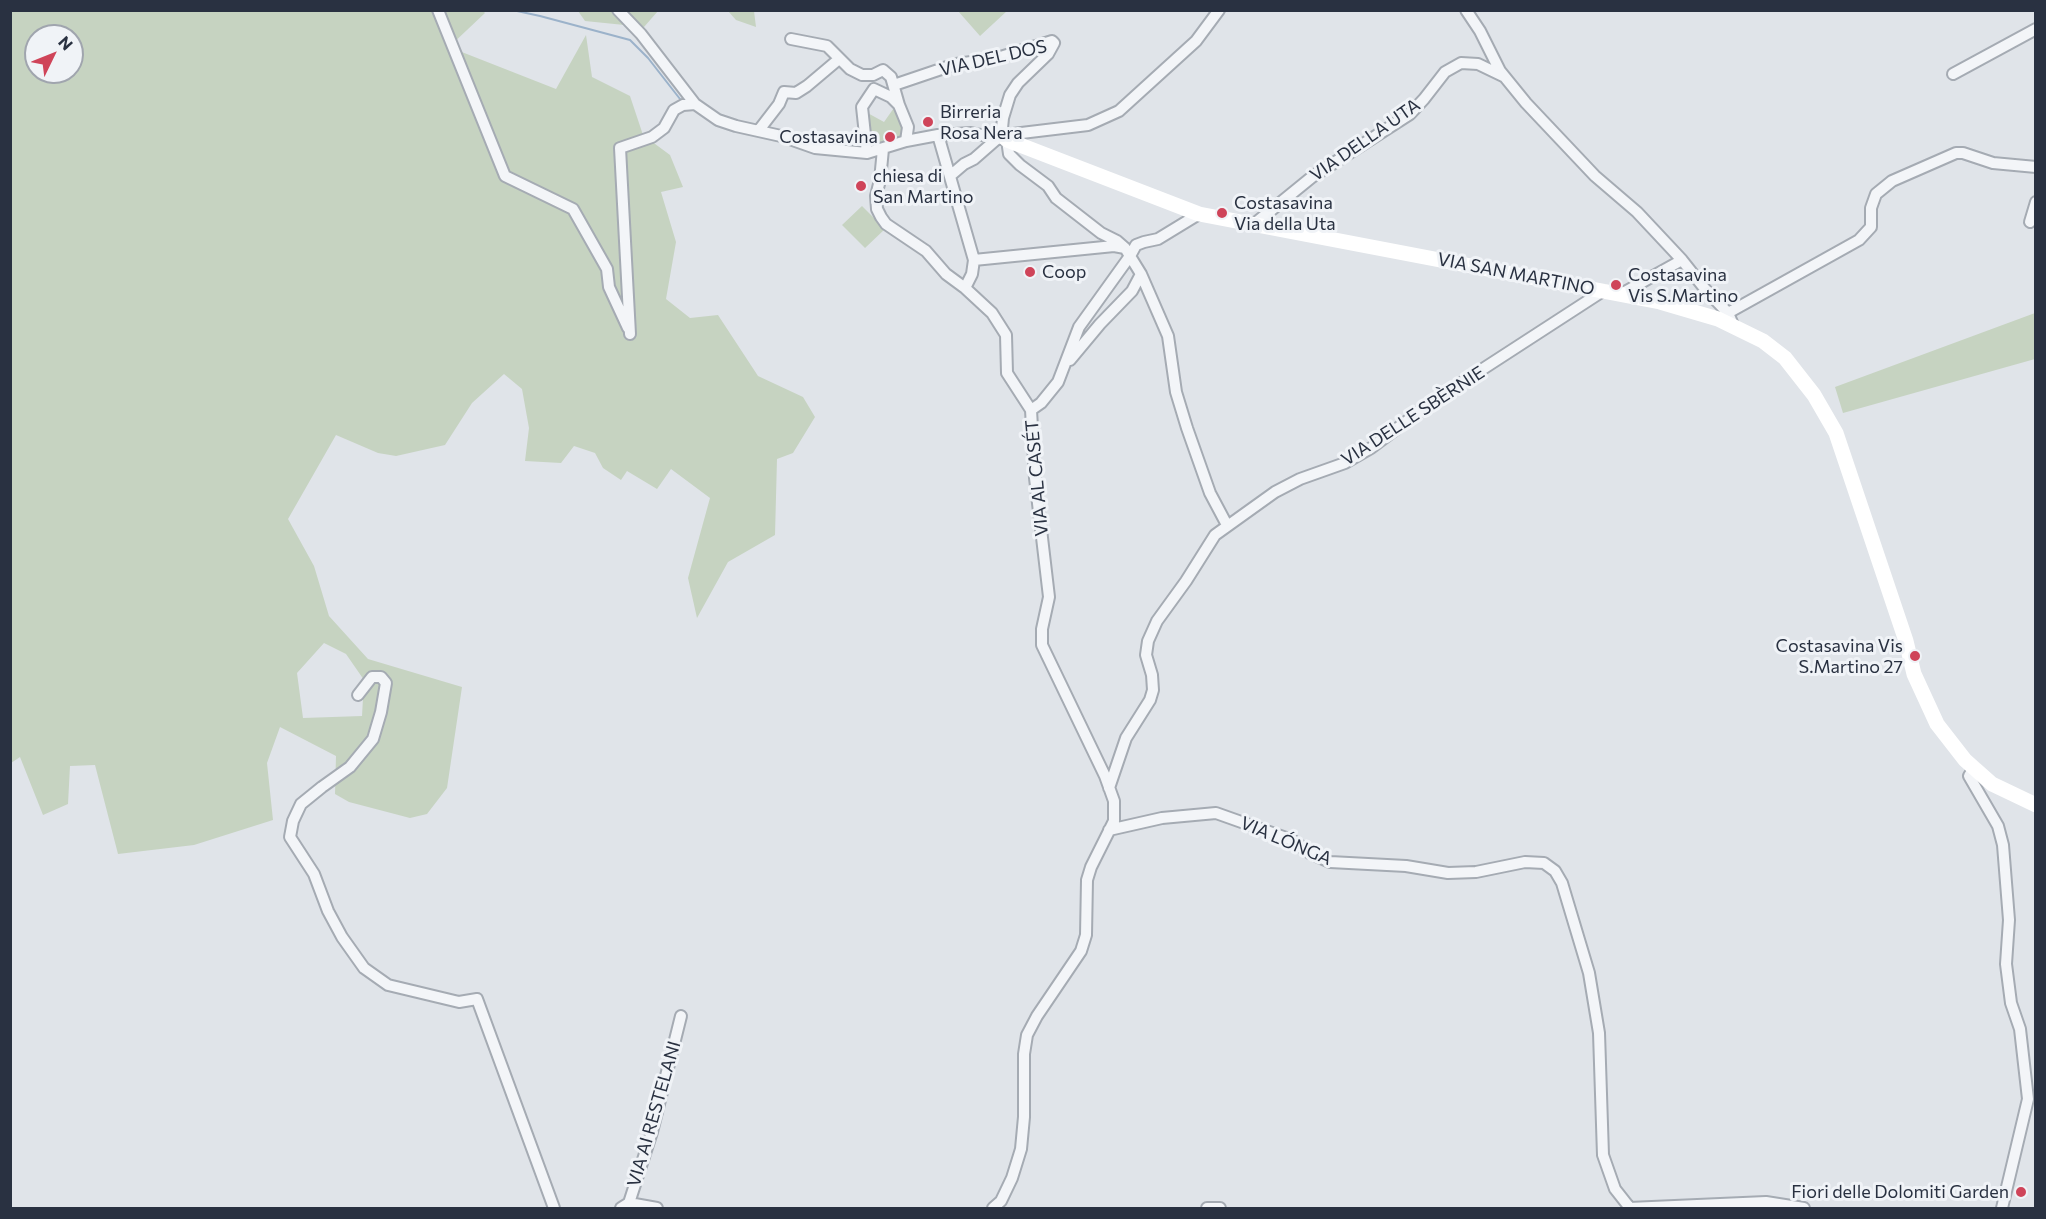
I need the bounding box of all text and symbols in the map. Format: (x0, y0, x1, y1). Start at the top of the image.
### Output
north arrow (24, 24, 84, 84)
text: N (55, 32, 77, 54)
street label: VIA DEL DOS (937, 35, 1049, 81)
street label: VIA DELLA UTA (1306, 94, 1424, 186)
place label: Birreria Rosa Nera (940, 101, 1023, 144)
marker: Birreria Rosa Nera (921, 115, 935, 129)
place label: Costasavina (779, 126, 878, 148)
marker: Costasavina (883, 130, 897, 144)
place label: chiesa di San Martino (873, 165, 973, 207)
marker: chiesa di San Martino (854, 179, 868, 193)
place label: Costasavina Via della Uta (1234, 192, 1336, 234)
marker: Costasavina Via della Uta (1215, 206, 1229, 220)
street label: VIA SAN MARTINO (1436, 248, 1596, 300)
place label: Coop (1042, 261, 1086, 283)
place label: Costasavina Vis S.Martino (1628, 264, 1738, 306)
marker: Coop (1023, 265, 1037, 279)
marker: Costasavina Vis S.Martino (1609, 278, 1623, 292)
street label: VIA DELLE SBÈRNIE (1337, 362, 1489, 470)
street label: VIA AL CASÉT (1021, 419, 1053, 537)
place label: Costasavina Vis S.Martino 27 (1776, 635, 1903, 678)
marker: Costasavina Vis S.Martino 27 (1908, 649, 1922, 663)
street label: VIA LÓNGA (1237, 812, 1335, 870)
street label: VIA AI RESTELANI (623, 1039, 685, 1189)
place label: Fiori delle Dolomiti Garden (1791, 1181, 2009, 1203)
marker: Fiori delle Dolomiti Garden (2014, 1185, 2028, 1199)

